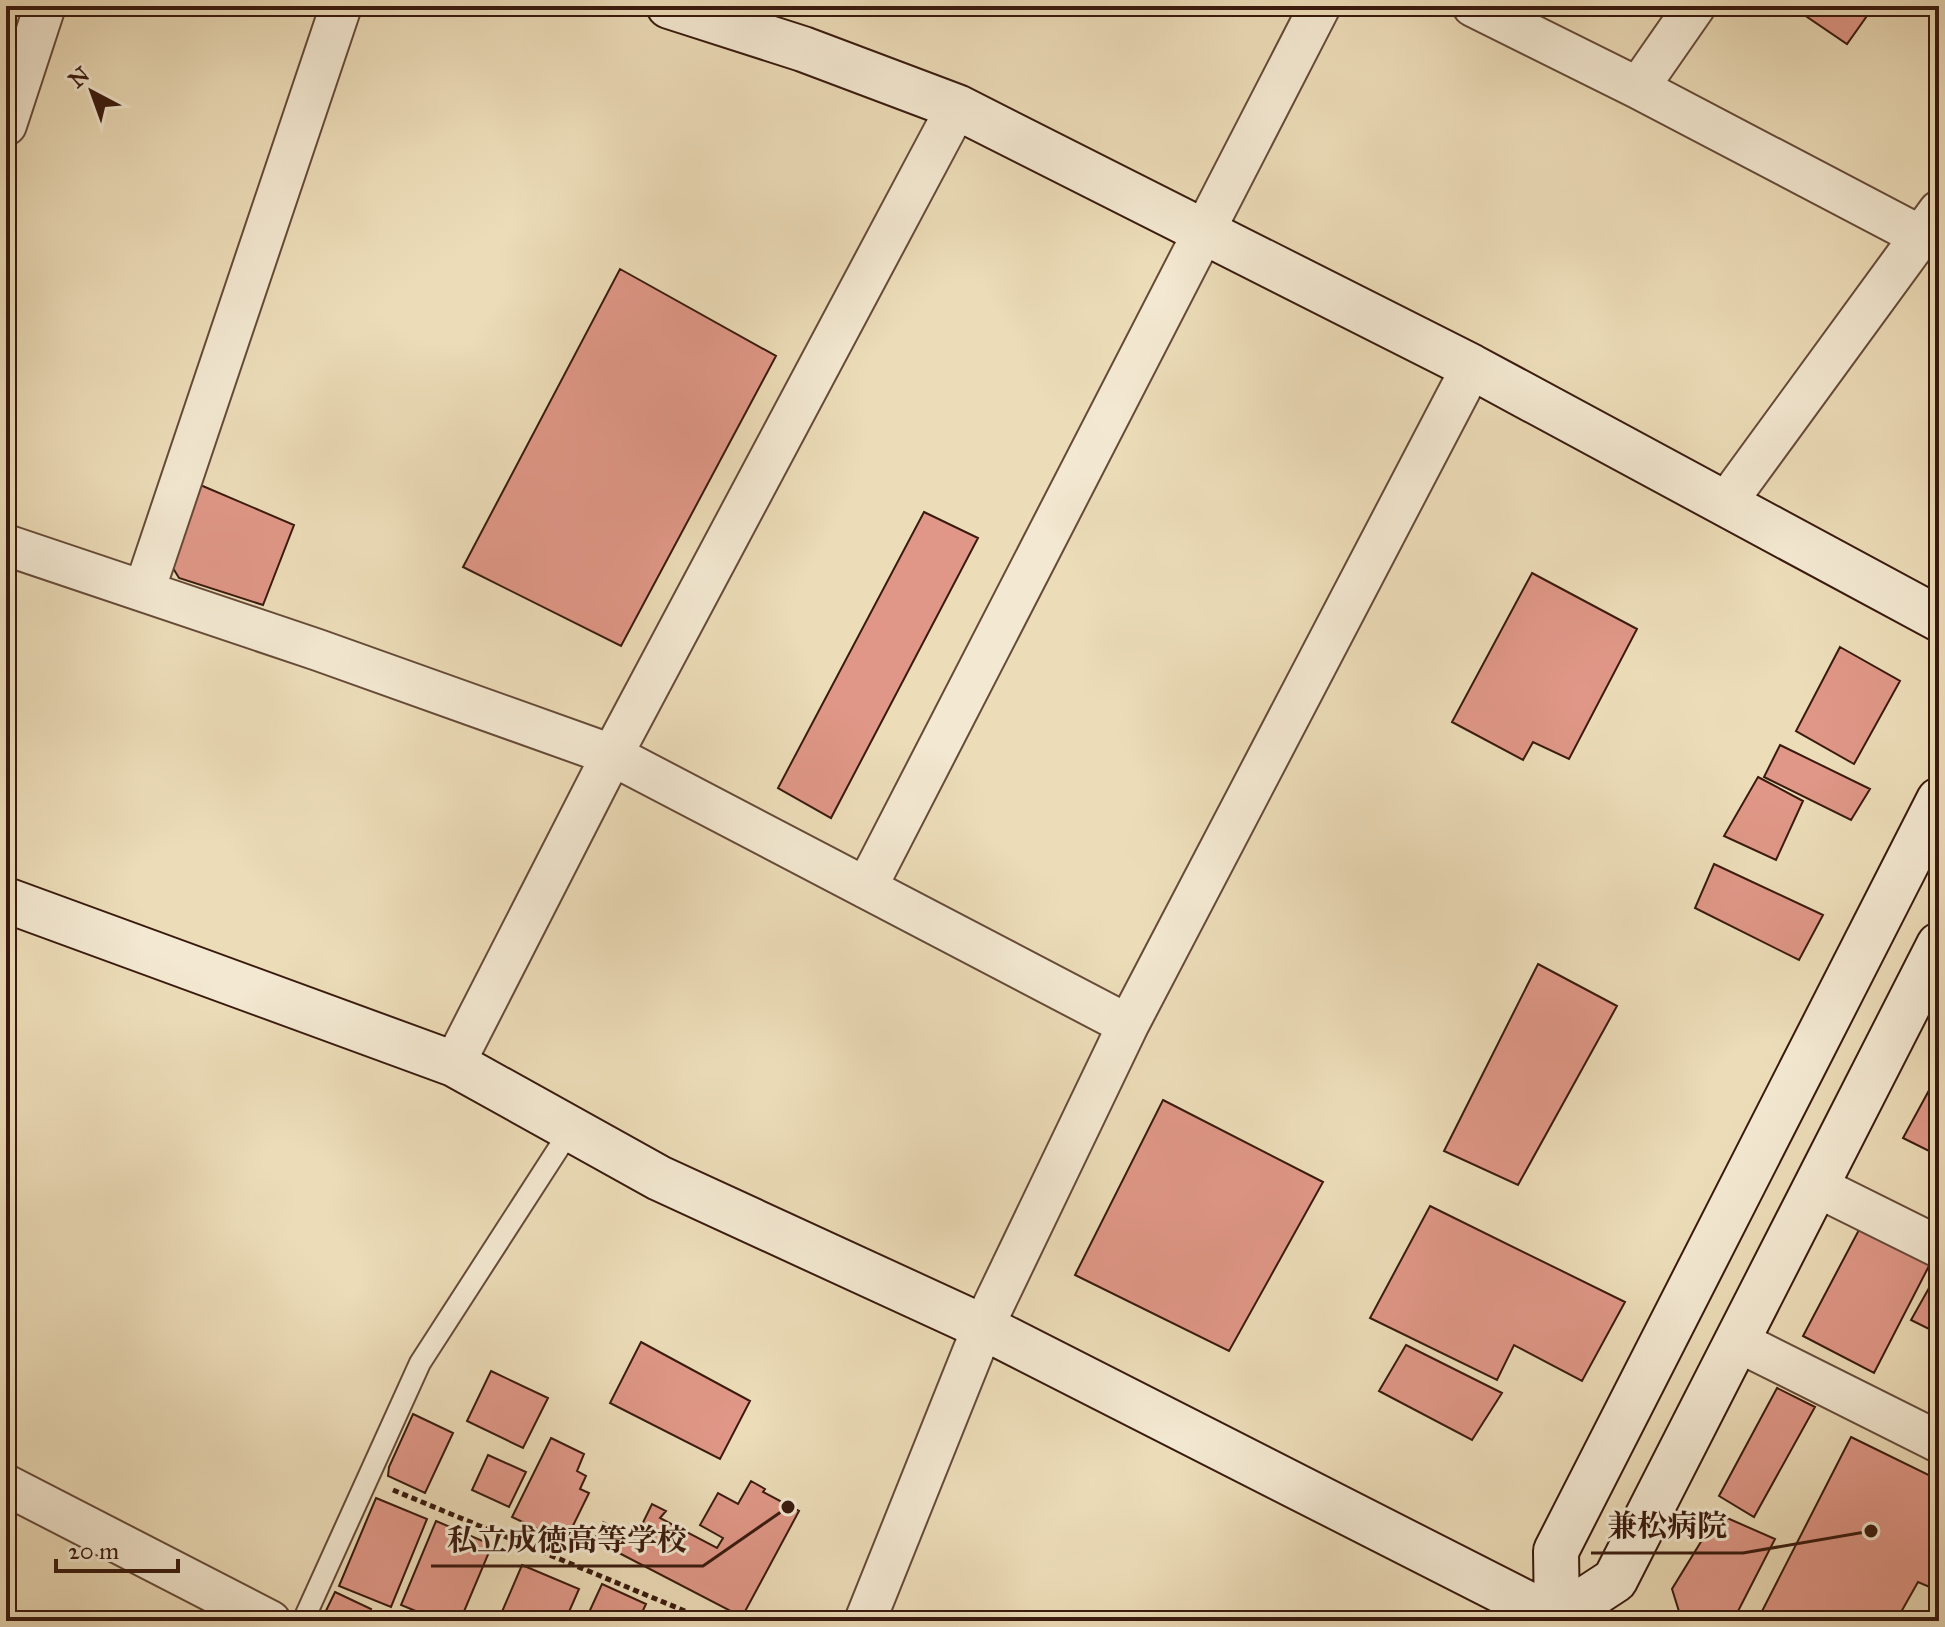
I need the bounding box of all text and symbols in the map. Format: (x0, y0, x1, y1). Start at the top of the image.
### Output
north arrow (52, 52, 132, 132)
text: N (63, 61, 95, 94)
callout: 兼松病院 (1591, 1499, 1743, 1553)
text: 兼松病院 (1607, 1508, 1727, 1544)
callout: 私立成徳高等学校 (431, 1512, 703, 1566)
text: 私立成徳高等学校 (447, 1522, 687, 1558)
scale bar (56, 1523, 178, 1573)
text: 20 m (68, 1536, 119, 1566)

